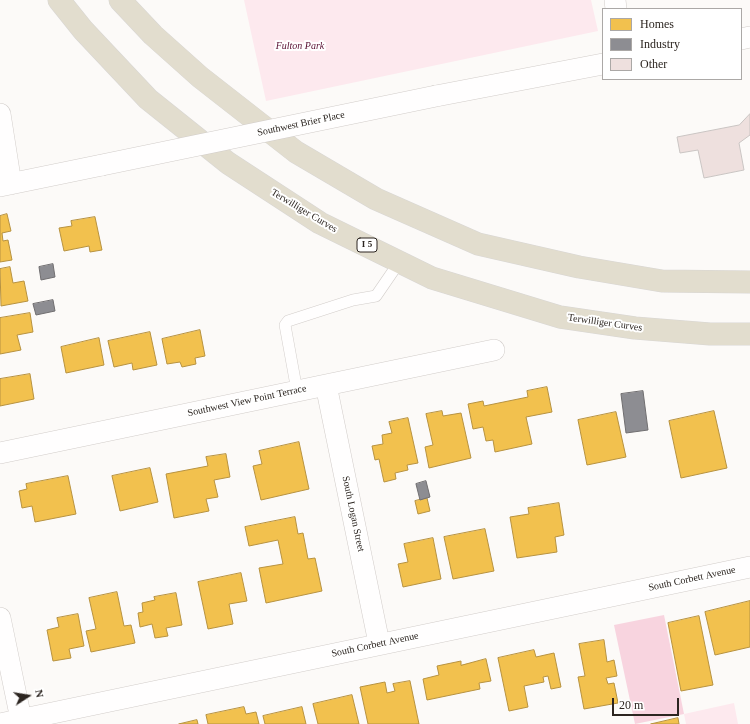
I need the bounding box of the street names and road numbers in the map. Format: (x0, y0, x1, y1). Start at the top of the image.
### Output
street label: Southwest Brier Place (256, 109, 346, 139)
street label: Terwilliger Curves (269, 187, 339, 235)
road number: I 5 (357, 238, 377, 252)
street label: Terwilliger Curves (567, 312, 643, 334)
street label: Southwest View Point Terrace (186, 383, 308, 419)
street label: South Logan Street (339, 475, 367, 553)
street label: South Corbett Avenue (647, 564, 737, 594)
street label: South Corbett Avenue (330, 630, 420, 660)

